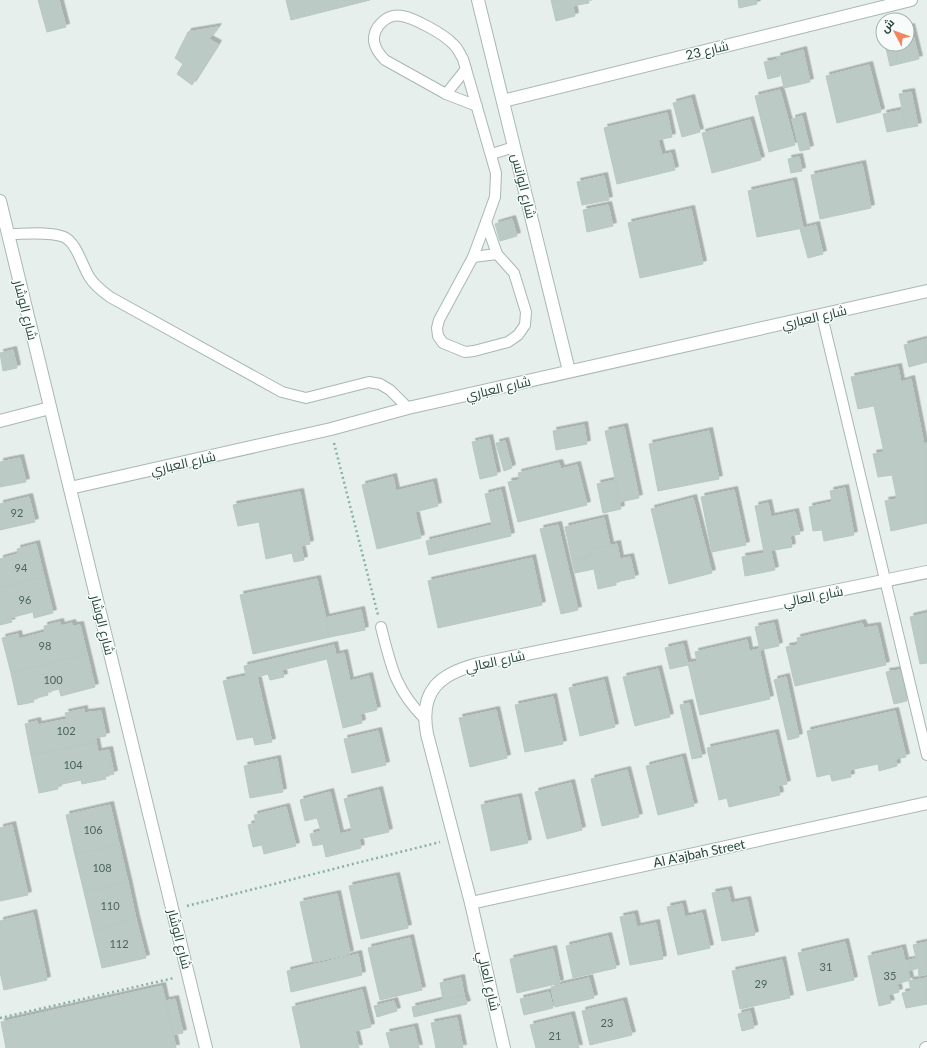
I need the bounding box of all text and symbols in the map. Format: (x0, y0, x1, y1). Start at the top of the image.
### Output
north arrow (875, 12, 915, 52)
text: ش (878, 16, 897, 35)
street label: شارع 23 (684, 37, 730, 64)
street label: شارع الوانس (507, 152, 540, 220)
street label: شارع الوشار (10, 277, 41, 342)
street label: شارع العباري (780, 302, 849, 335)
street label: شارع العباري (464, 373, 533, 406)
street label: شارع العباري (149, 448, 218, 481)
house number: 92 (11, 506, 23, 519)
house number: 94 (15, 561, 28, 574)
street label: شارع العالي (782, 582, 845, 613)
street label: شارع الوشار (87, 592, 118, 657)
house number: 96 (19, 593, 31, 606)
house number: 98 (39, 639, 51, 652)
street label: شارع العالي (464, 647, 527, 678)
house number: 100 (43, 673, 63, 686)
house number: 102 (56, 724, 76, 737)
house number: 104 (63, 758, 83, 771)
house number: 106 (83, 823, 103, 836)
street label: Al A’ajbah Street (652, 835, 747, 871)
house number: 108 (92, 861, 112, 874)
house number: 110 (100, 899, 120, 912)
street label: شارع الوشار (164, 906, 195, 971)
house number: 112 (109, 937, 129, 950)
street label: شارع العالي (471, 950, 504, 1013)
house number: 31 (820, 960, 832, 973)
house number: 35 (884, 969, 896, 982)
house number: 29 (755, 977, 767, 990)
house number: 23 (601, 1016, 613, 1029)
house number: 21 (549, 1029, 561, 1042)

